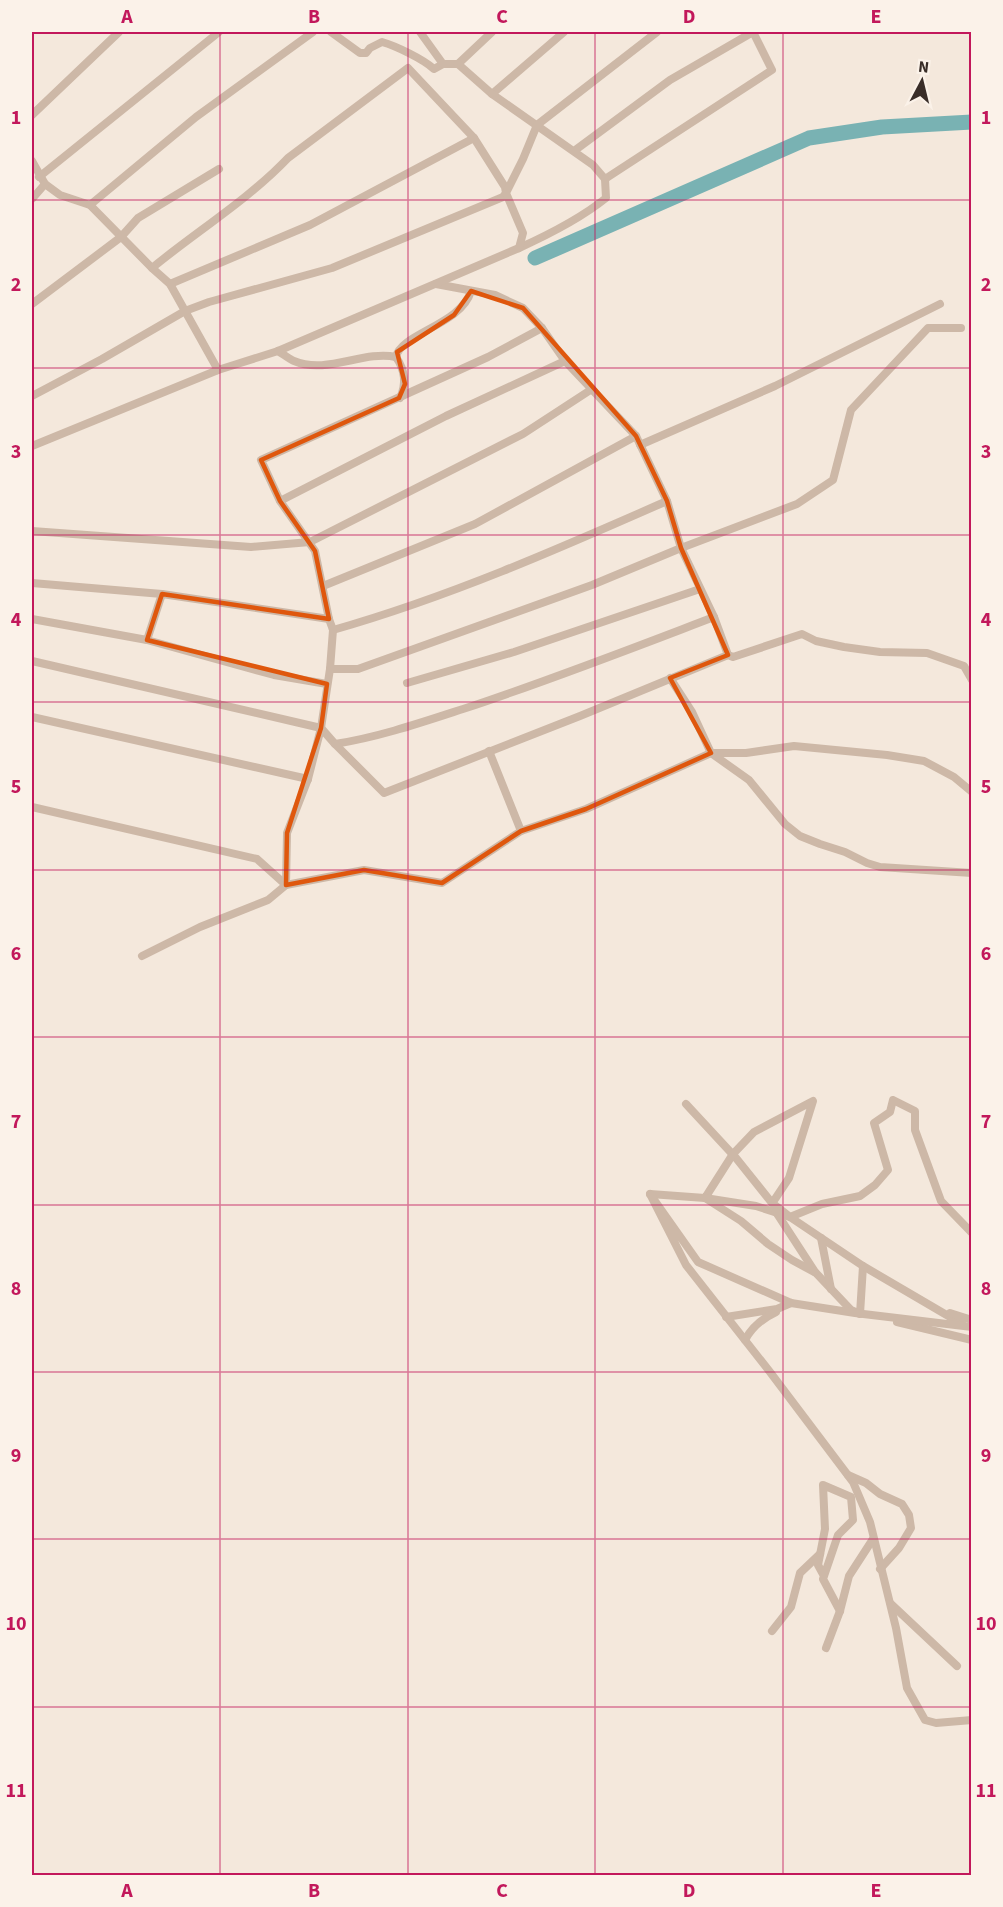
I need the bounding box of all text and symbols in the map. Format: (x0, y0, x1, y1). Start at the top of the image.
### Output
text: A (120, 3, 133, 31)
text: B (308, 3, 320, 31)
text: C (496, 3, 508, 31)
text: D (683, 3, 695, 31)
text: E (871, 3, 881, 31)
north arrow (892, 51, 952, 111)
text: N (917, 56, 930, 79)
text: 1 (11, 104, 21, 132)
text: 1 (981, 104, 991, 132)
text: 2 (11, 271, 21, 299)
text: 2 (981, 271, 991, 299)
text: 3 (11, 438, 21, 466)
text: 3 (981, 438, 991, 466)
text: 4 (11, 606, 22, 634)
text: 4 (981, 606, 992, 634)
text: 5 (11, 773, 21, 801)
text: 5 (981, 773, 991, 801)
text: 6 (11, 940, 21, 968)
text: 6 (981, 940, 991, 968)
text: 7 (11, 1108, 21, 1136)
text: 7 (981, 1108, 991, 1136)
text: 8 (11, 1275, 21, 1303)
text: 8 (981, 1275, 991, 1303)
text: 9 (11, 1442, 21, 1470)
text: 9 (981, 1442, 991, 1470)
text: 10 (5, 1610, 27, 1638)
text: 10 (975, 1610, 997, 1638)
text: 11 (5, 1777, 27, 1805)
text: 11 (975, 1777, 997, 1805)
text: A (120, 1877, 133, 1905)
text: B (308, 1877, 320, 1905)
text: C (496, 1877, 508, 1905)
text: D (683, 1877, 695, 1905)
text: E (871, 1877, 881, 1905)

